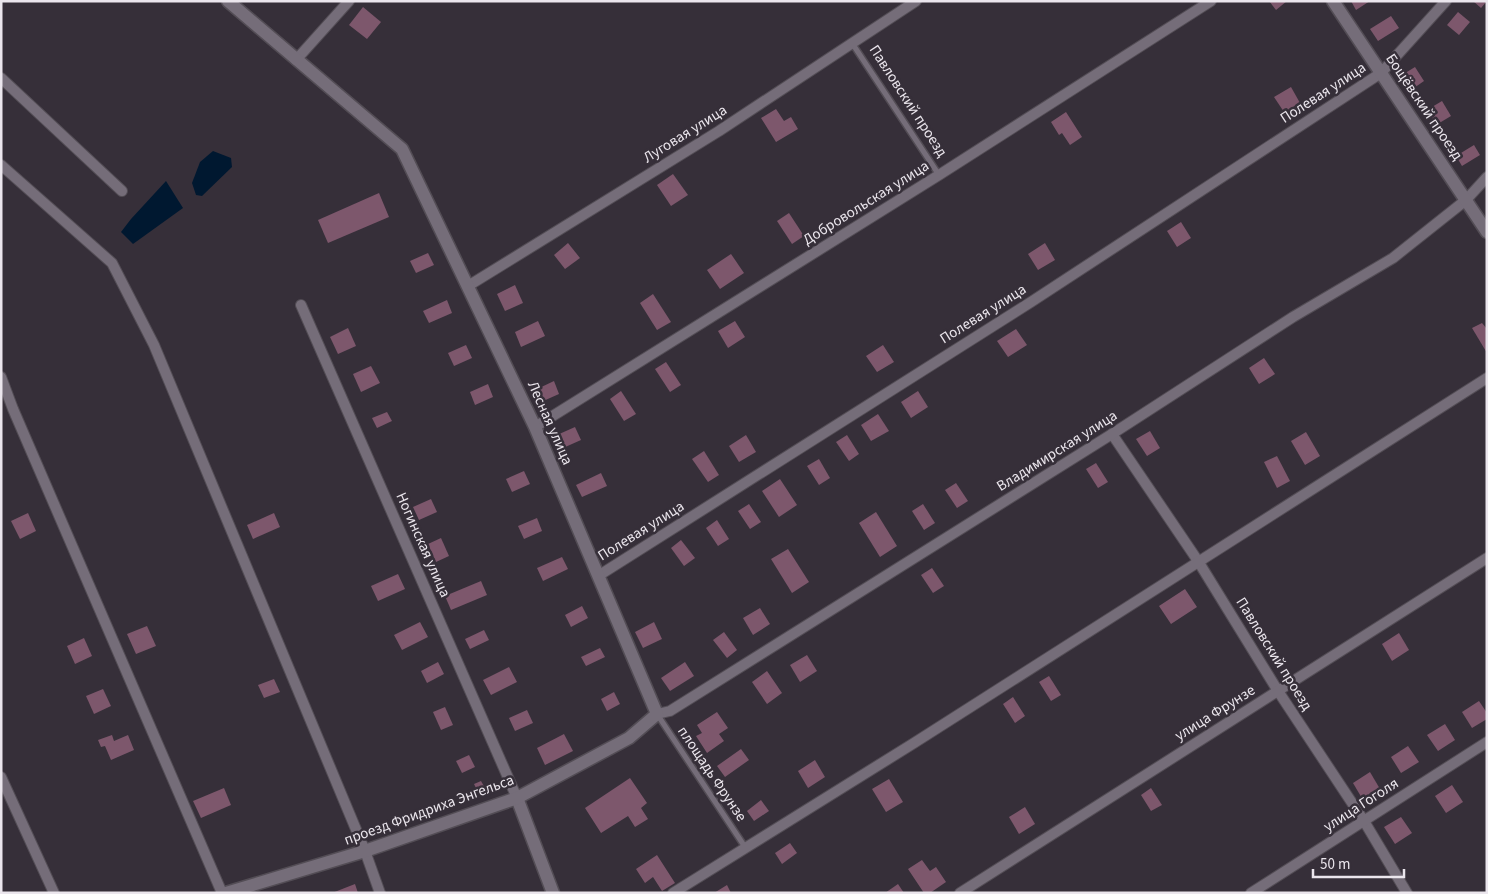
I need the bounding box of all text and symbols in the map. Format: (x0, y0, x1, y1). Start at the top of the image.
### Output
street label: Павловский проезд (864, 41, 952, 161)
street label: Бощёвский проезд (1380, 50, 1468, 165)
street label: Полевая улица (1276, 57, 1370, 129)
street label: Луговая улица (639, 100, 731, 168)
street label: Добровольская улица (799, 156, 933, 250)
street label: Полевая улица (936, 279, 1030, 349)
street label: Лесная улица (522, 378, 578, 468)
street label: Владимирская улица (993, 405, 1121, 497)
street label: Ногинская улица (390, 489, 456, 601)
street label: Полевая улица (594, 496, 688, 566)
street label: Павловский проезд (1231, 593, 1317, 715)
street label: улица Фрунзе (1171, 680, 1259, 746)
street label: площадь Фрунзе (672, 722, 752, 826)
street label: проезд Фридриха Энгельса (341, 769, 517, 851)
street label: улица Гоголя (1319, 773, 1403, 837)
scale bar (1313, 846, 1404, 878)
text: 50 m (1320, 854, 1350, 875)

